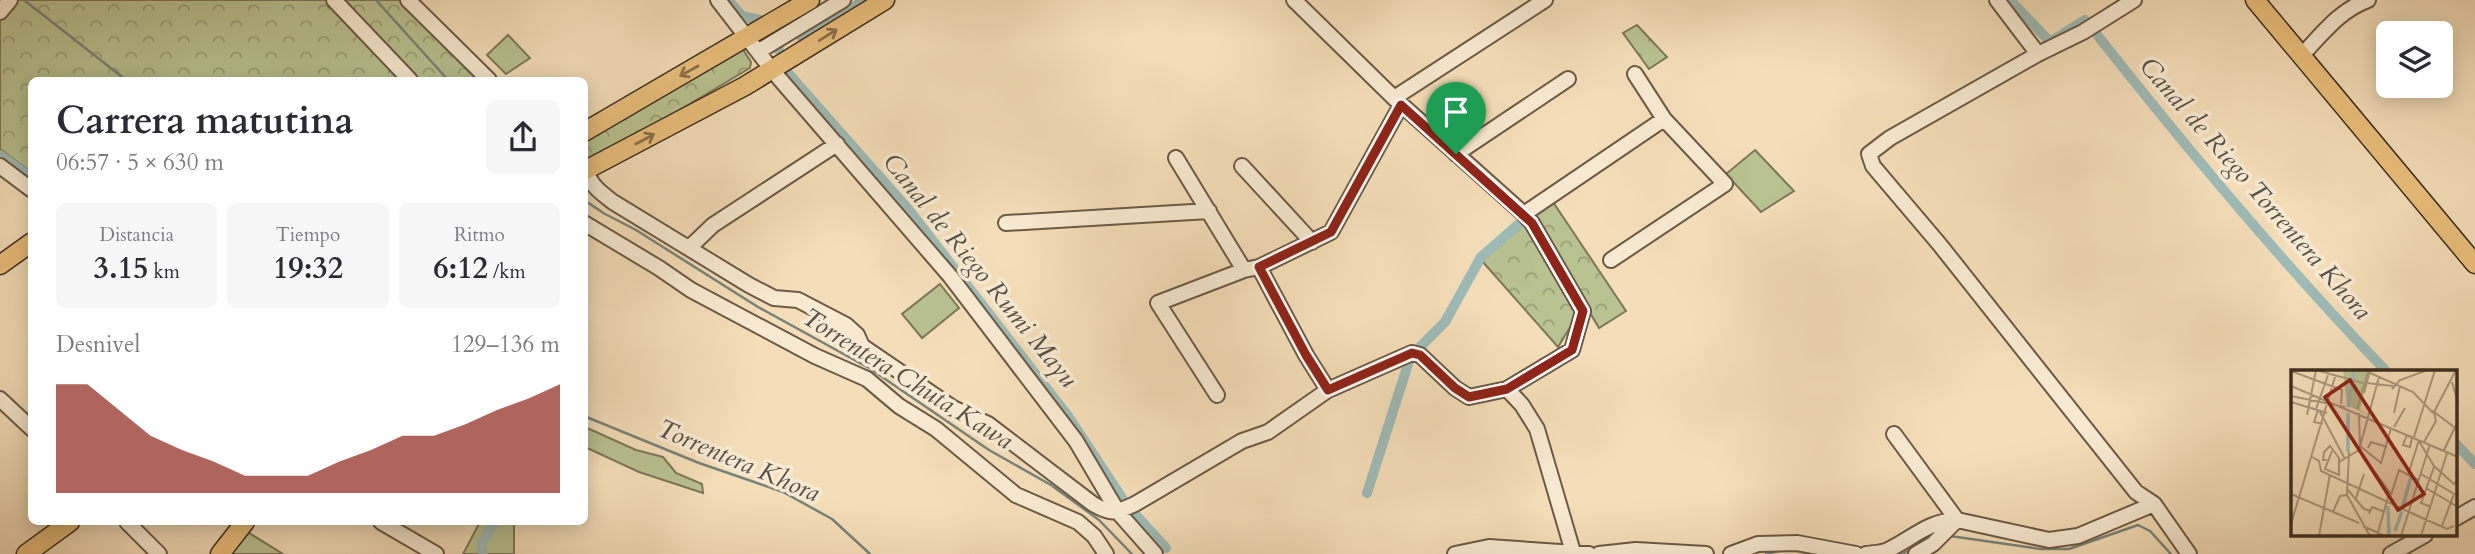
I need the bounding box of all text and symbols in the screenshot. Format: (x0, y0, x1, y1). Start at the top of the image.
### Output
map controls (2376, 21, 2453, 98)
button: layers (2376, 21, 2453, 98)
one-way arrow (818, 28, 838, 42)
water label: Canal de Riego Torrentera Khora (2132, 49, 2380, 327)
one-way arrow (680, 64, 700, 78)
pin (1426, 82, 1486, 154)
icon: arrive (1437, 93, 1475, 131)
text: Carrera matutina (56, 95, 354, 147)
button: share (486, 100, 560, 174)
one-way arrow (634, 132, 655, 145)
water label: Canal de Riego Rumi Mayu (875, 146, 1086, 395)
text: 06:57 · 5 × 630 m (56, 147, 224, 178)
text: Distancia (99, 222, 174, 248)
text: Tiempo (276, 222, 340, 248)
text: Ritmo (454, 222, 505, 248)
text: 3.15 (94, 248, 148, 289)
text: 19:32 (273, 248, 343, 289)
text: 6:12 (433, 248, 488, 289)
text: km (148, 259, 180, 285)
text: /km (488, 259, 525, 285)
water label: Torrentera Chuta Kawa (796, 299, 1020, 458)
text: Desnivel (56, 329, 140, 360)
text: 129–136 m (451, 329, 560, 360)
inset map (2291, 370, 2458, 536)
water label: Torrentera Khora (652, 411, 826, 511)

